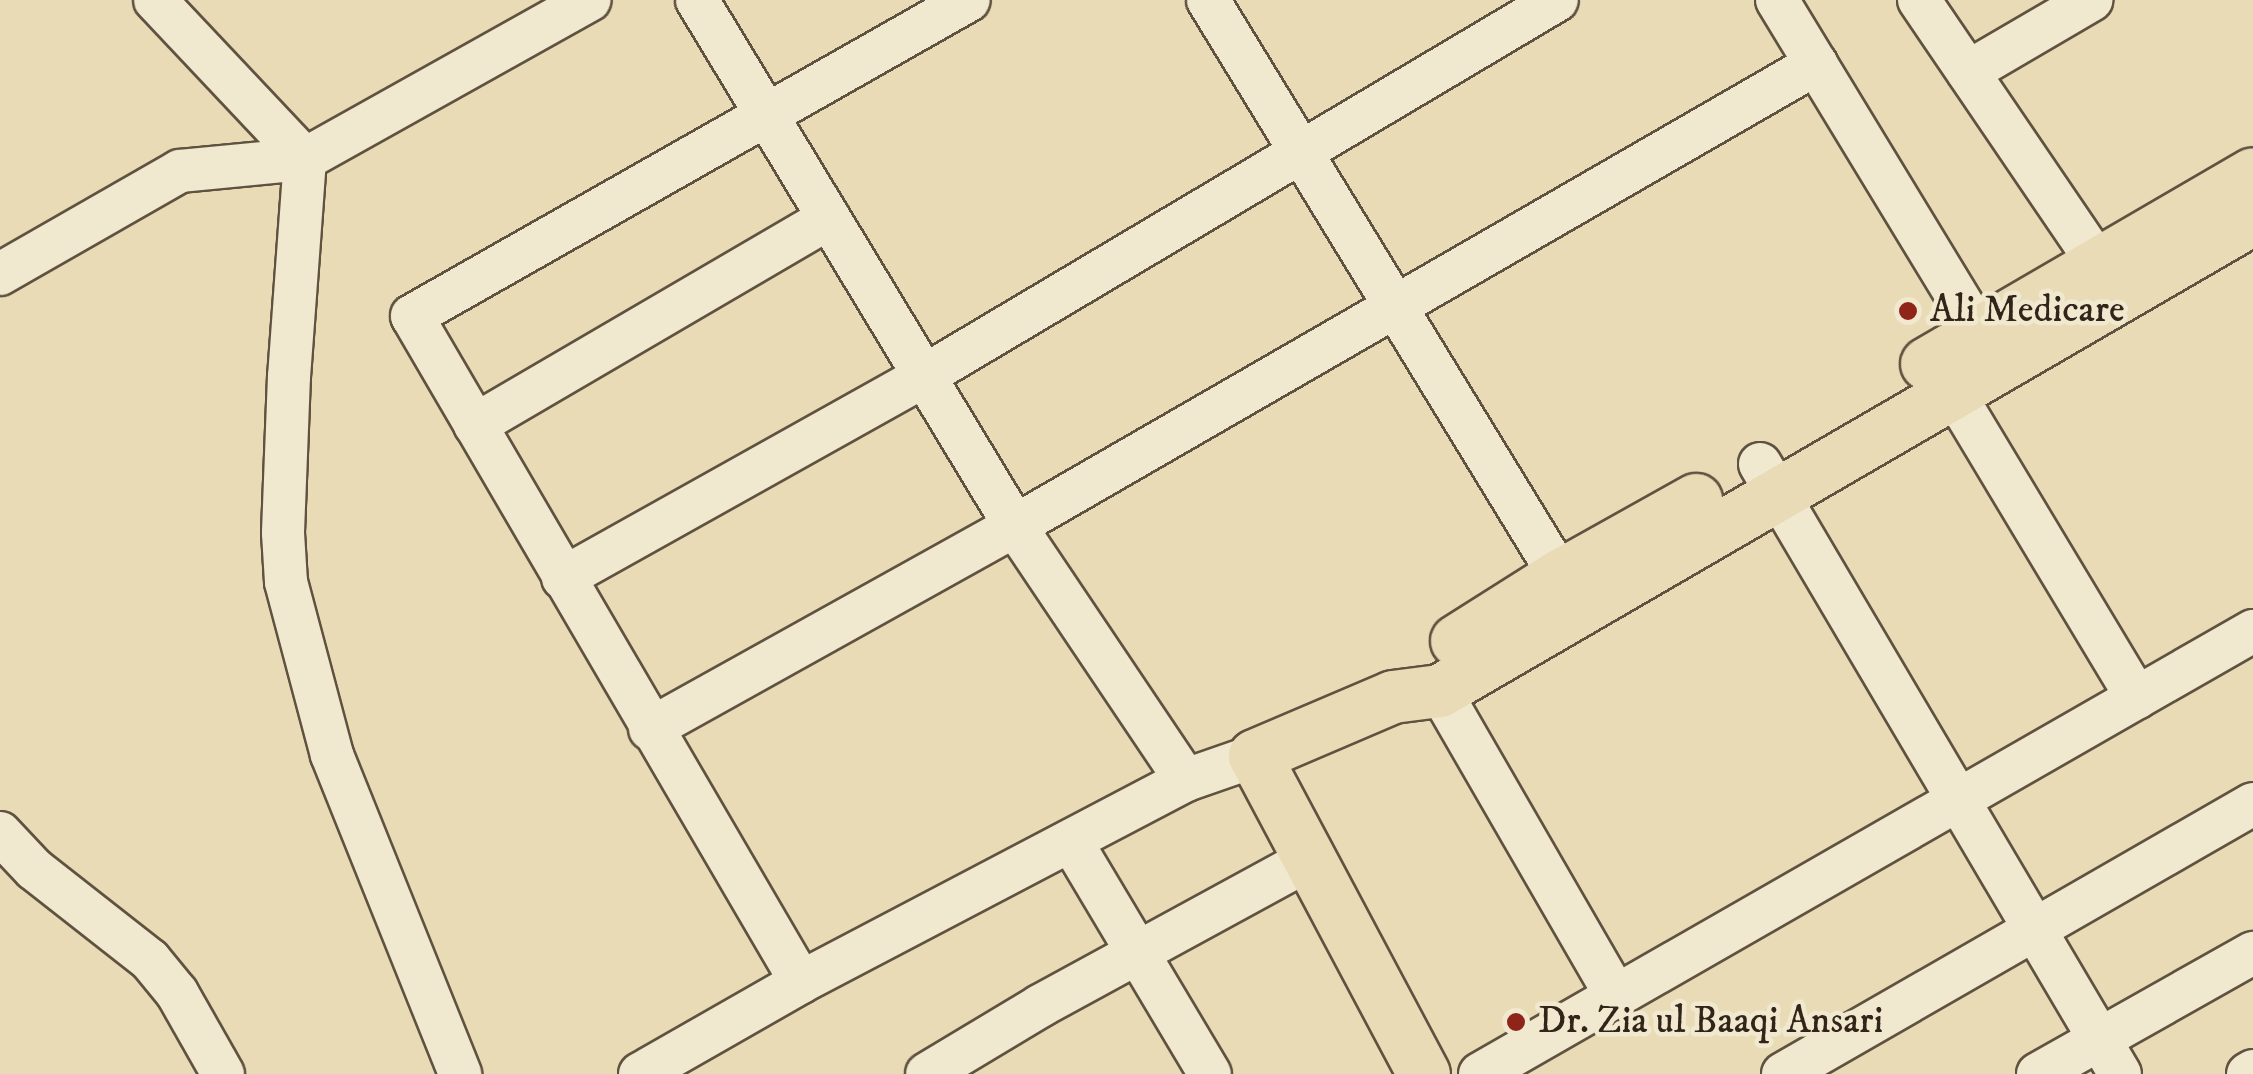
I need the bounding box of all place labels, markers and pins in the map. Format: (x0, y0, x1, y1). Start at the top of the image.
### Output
place label: Ali Medicare (1930, 288, 2125, 334)
marker: Ali Medicare (1895, 298, 1921, 324)
place label: Dr. Zia ul Baaqi Ansari (1538, 999, 1883, 1045)
marker: Dr. Zia ul Baaqi Ansari (1503, 1009, 1529, 1035)

